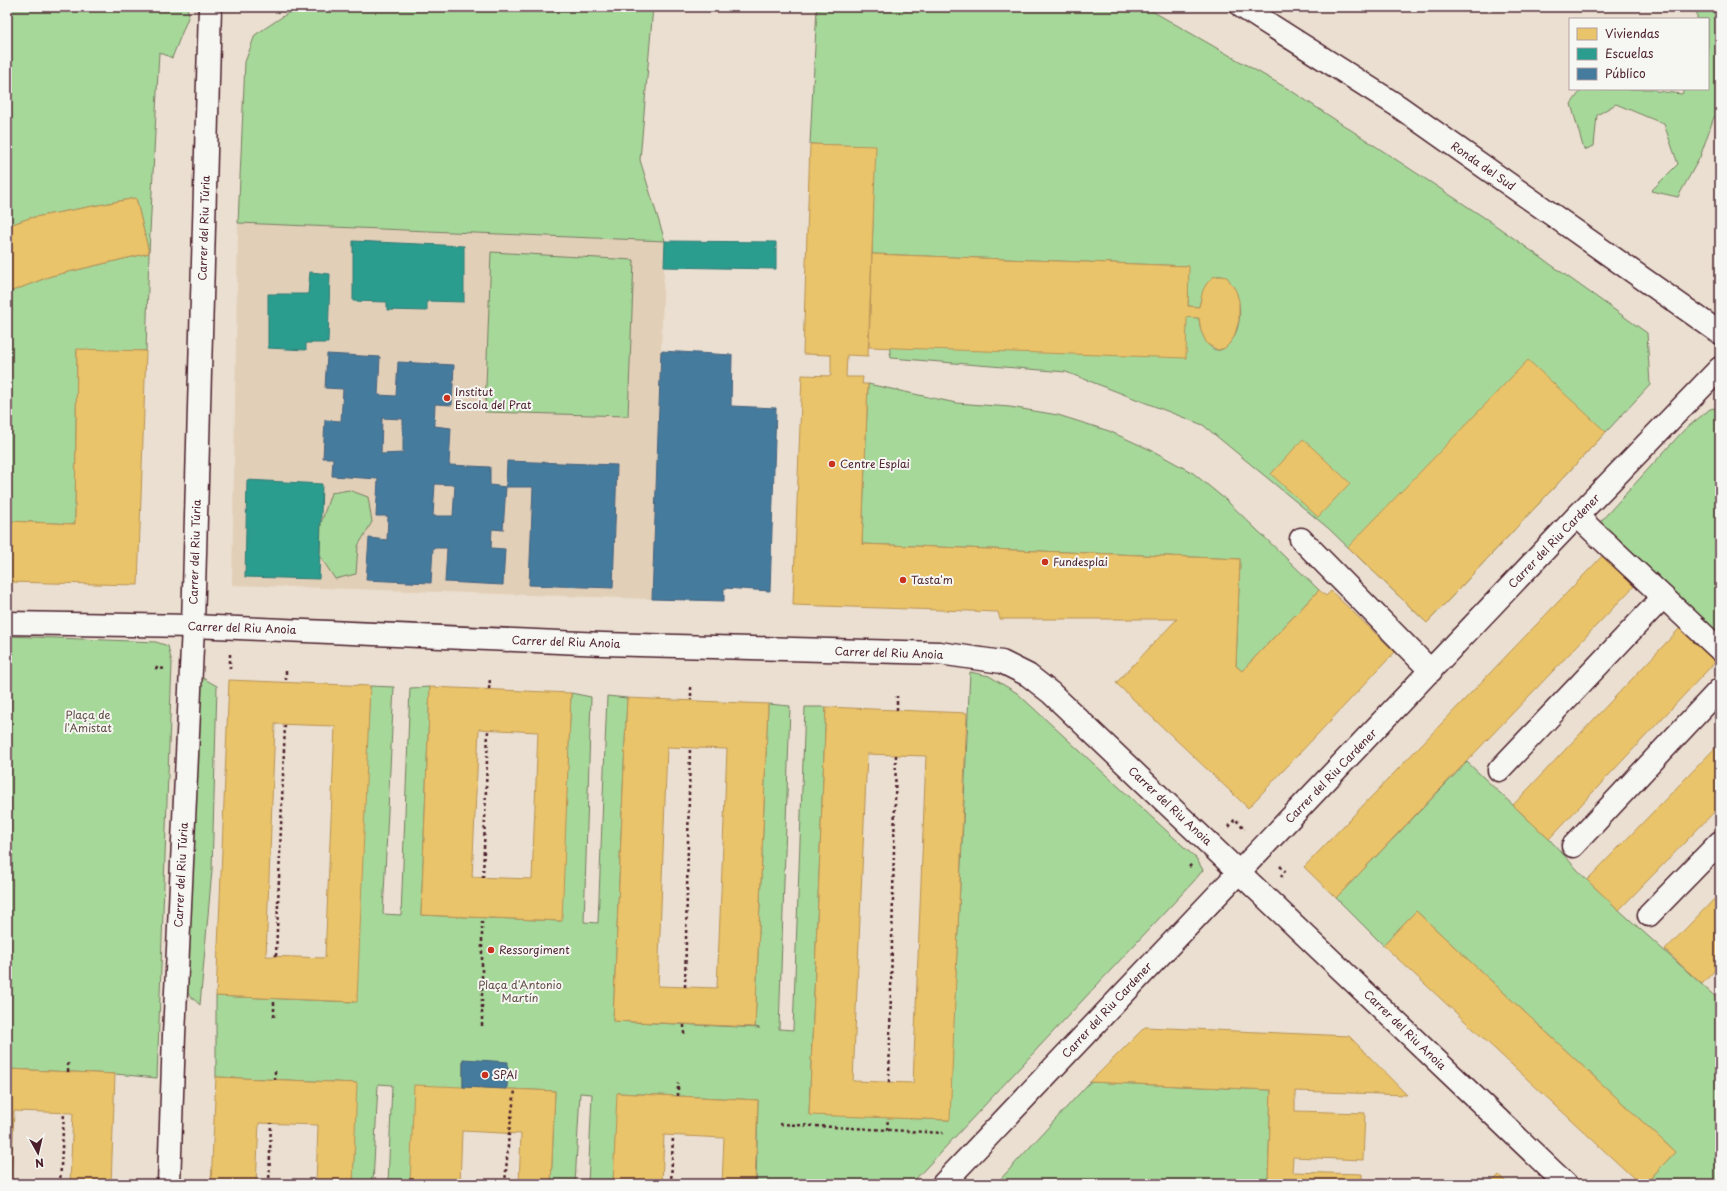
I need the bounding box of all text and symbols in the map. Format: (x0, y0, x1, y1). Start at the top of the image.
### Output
legend (1569, 18, 1709, 90)
text: Viviendas (1605, 24, 1660, 42)
text: Escuelas (1605, 44, 1654, 62)
text: Público (1605, 64, 1646, 82)
street label: Ronda del Sud (1448, 137, 1519, 194)
street label: Carrer del Riu Túria (193, 175, 214, 281)
place label: Institut Escola del Prat (455, 383, 532, 413)
marker: Institut Escola del Prat (442, 393, 452, 403)
place label: Centre Esplai (840, 455, 910, 472)
marker: Centre Esplai (827, 459, 837, 469)
street label: Carrer del Riu Cardener (1504, 489, 1604, 592)
street label: Carrer del Riu Túria (184, 499, 205, 605)
place label: Fundesplai (1053, 553, 1108, 570)
marker: Fundesplai (1040, 557, 1050, 567)
place label: Tasta'm (911, 571, 953, 588)
marker: Tasta'm (898, 575, 908, 585)
street label: Carrer del Riu Anoia (187, 617, 297, 638)
street label: Carrer del Riu Anoia (511, 631, 621, 652)
street label: Carrer del Riu Anoia (834, 642, 944, 663)
park label: Plaça de l'Amistat (64, 706, 112, 736)
street label: Carrer del Riu Cardener (1281, 724, 1381, 827)
street label: Carrer del Riu Anoia (1125, 762, 1216, 849)
street label: Carrer del Riu Túria (169, 822, 192, 928)
place label: Ressorgiment (499, 941, 570, 958)
marker: Ressorgiment (486, 945, 496, 955)
street label: Carrer del Riu Cardener (1058, 957, 1156, 1061)
park label: Plaça d'Antonio Martín (478, 976, 562, 1006)
street label: Carrer del Riu Anoia (1360, 986, 1451, 1074)
place label: SPAI (493, 1066, 518, 1083)
marker: SPAI (480, 1070, 490, 1080)
north arrow (18, 1133, 58, 1173)
text: N (34, 1154, 45, 1172)

